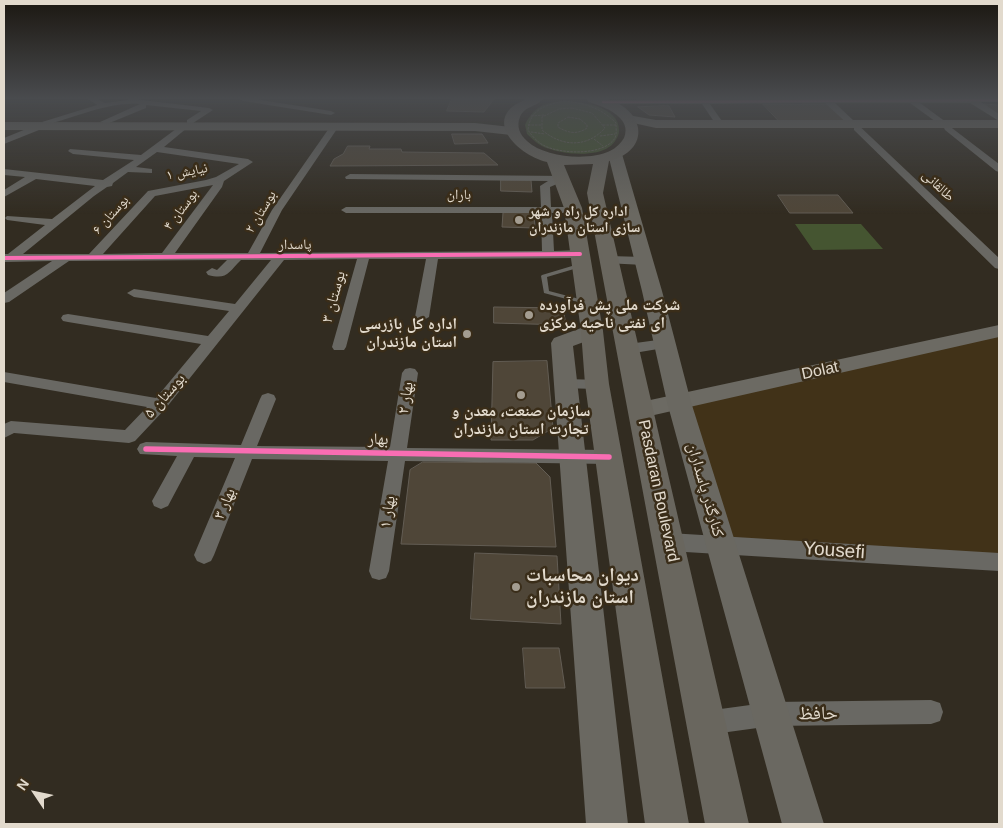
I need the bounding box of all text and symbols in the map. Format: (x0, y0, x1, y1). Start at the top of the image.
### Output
street label: نیایش ۱ (165, 160, 209, 184)
street label: طالقانی (918, 167, 958, 205)
street label: بوستان ۴ (160, 186, 202, 234)
street label: باران (447, 187, 471, 203)
street label: بوستان ۲ (242, 188, 280, 236)
street label: بوستان ۶ (89, 192, 133, 238)
place label: اداره کل راه و شهر سازی استان مازندران (529, 204, 640, 236)
marker: اداره کل راه و شهر سازی استان مازندران (513, 214, 525, 226)
street label: پاسدار (278, 236, 312, 254)
street label: بوستان ۳ (318, 269, 350, 325)
place label: شرکت ملی پش فرآورده ای نفتی ناحیه مرکزی (539, 296, 680, 334)
marker: شرکت ملی پش فرآورده ای نفتی ناحیه مرکزی (523, 309, 535, 321)
place label: اداره کل بازرسی استان مازندران (359, 315, 457, 353)
marker: اداره کل بازرسی استان مازندران (461, 328, 473, 340)
street label: Dolat (800, 358, 840, 384)
street label: بوستان ۵ (140, 370, 190, 422)
street label: بهار ۲ (394, 381, 418, 415)
marker: سازمان صنعت، معدن و تجارت استان مازندران (515, 389, 527, 401)
place label: سازمان صنعت، معدن و تجارت استان مازندران (452, 402, 590, 440)
street label: Pasdaran Boulevard (634, 418, 682, 564)
street label: بهار (368, 430, 388, 450)
street label: کنارگذر پاسداران (682, 441, 728, 539)
street label: بهار ۳ (210, 485, 240, 523)
street label: بهار ۱ (376, 495, 400, 529)
street label: Yousefi (802, 537, 866, 565)
place label: دیوان محاسبات استان مازندران (526, 565, 639, 609)
marker: دیوان محاسبات استان مازندران (510, 581, 522, 593)
street label: حافظ (798, 702, 838, 726)
north arrow (10, 768, 60, 818)
text: N (13, 776, 32, 793)

